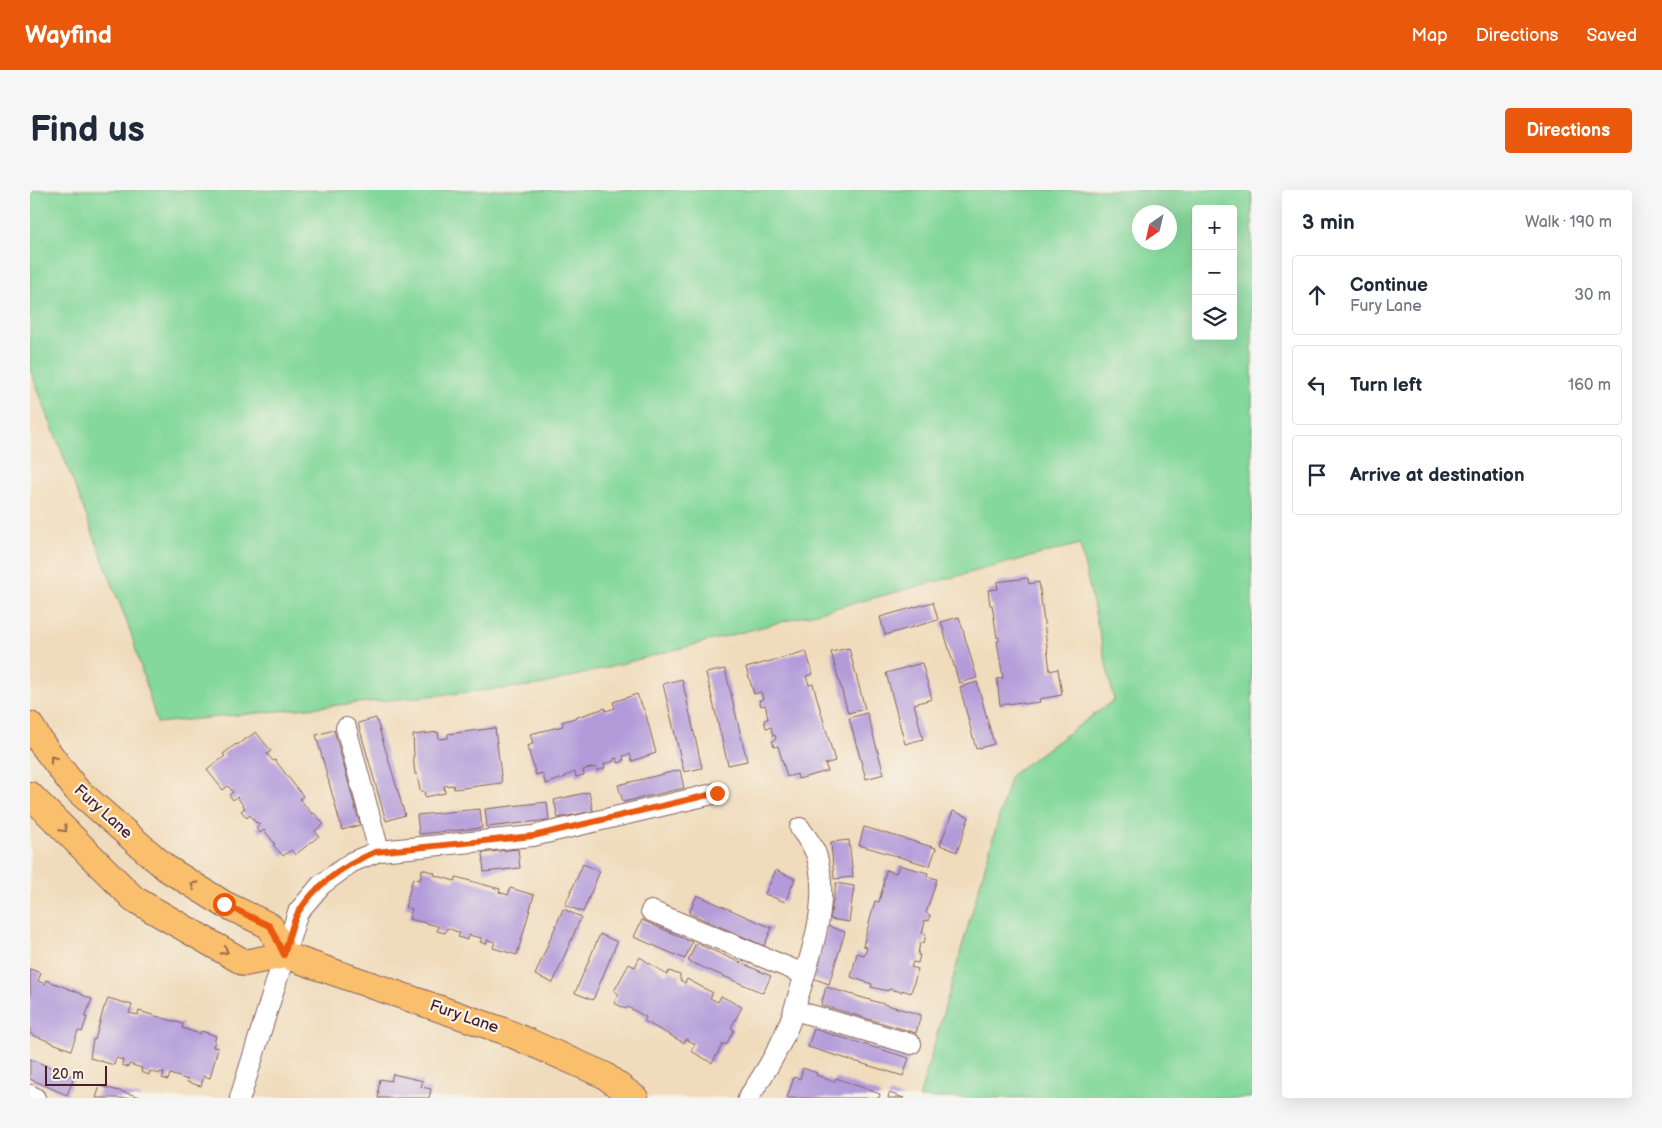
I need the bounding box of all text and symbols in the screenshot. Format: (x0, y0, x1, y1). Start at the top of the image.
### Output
text: Wayfind (25, 21, 112, 50)
text: Map (1412, 25, 1448, 46)
text: Directions (1476, 25, 1558, 46)
text: Saved (1586, 25, 1637, 46)
button: Directions (1505, 108, 1632, 153)
text: Find us (30, 109, 145, 152)
north arrow (1132, 205, 1177, 250)
map controls (1192, 205, 1237, 340)
button: + (1192, 205, 1237, 250)
text: 3 min (1302, 210, 1355, 235)
text: Walk · 190 m (1525, 213, 1612, 232)
button: − (1192, 250, 1237, 295)
text: Continue (1350, 274, 1428, 297)
icon: ahead (1303, 281, 1331, 309)
text: 30 m (1574, 286, 1611, 305)
button: layers (1192, 295, 1237, 340)
text: Fury Lane (1350, 297, 1422, 316)
icon: left (1303, 371, 1331, 399)
text: Turn left (1350, 374, 1422, 397)
text: 160 m (1568, 376, 1611, 395)
icon: arrive (1303, 461, 1331, 489)
text: Arrive at destination (1350, 464, 1525, 487)
one-way arrow (50, 755, 59, 765)
street label: Fury Lane (70, 781, 136, 843)
route end (706, 782, 729, 805)
one-way arrow (59, 823, 68, 832)
one-way arrow (190, 882, 199, 892)
route start (213, 893, 236, 916)
one-way arrow (220, 945, 229, 955)
street label: Fury Lane (427, 996, 501, 1038)
scale bar (45, 1063, 108, 1086)
text: 20 m (52, 1066, 84, 1083)

